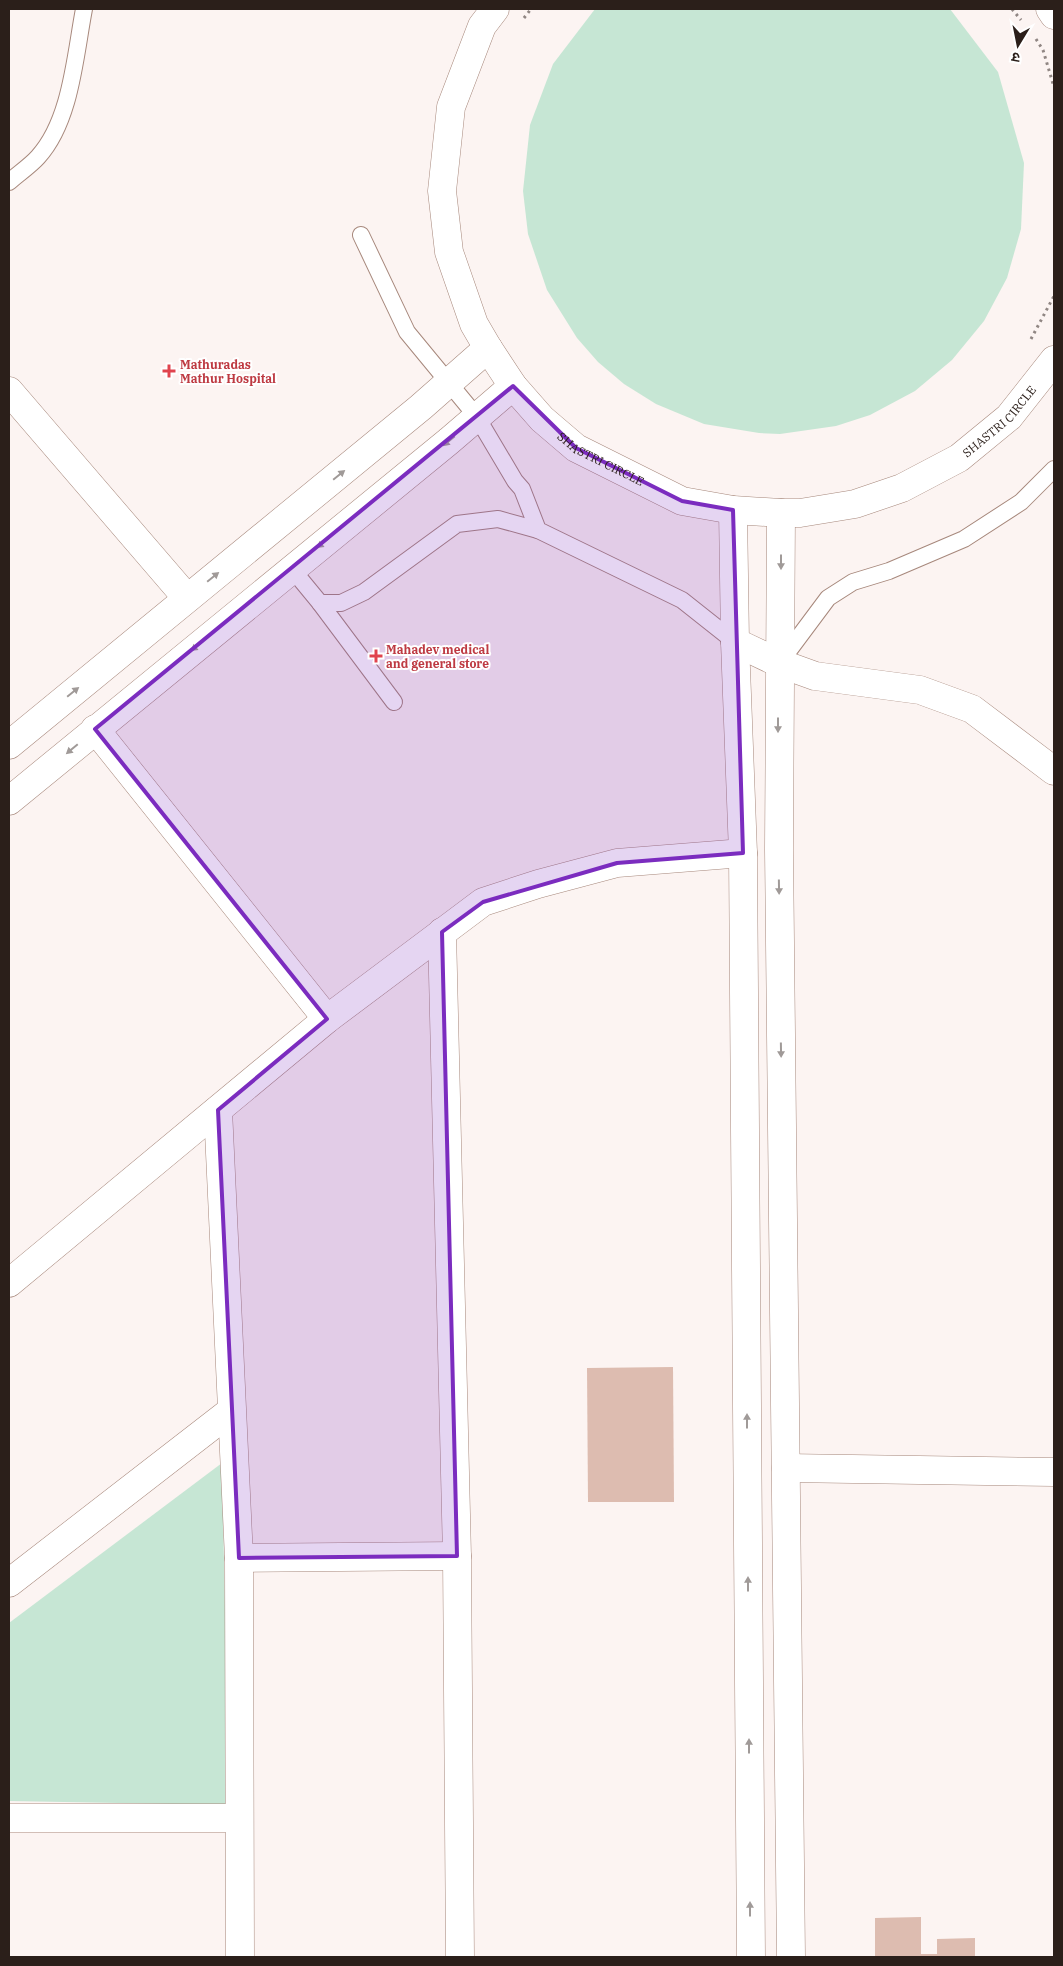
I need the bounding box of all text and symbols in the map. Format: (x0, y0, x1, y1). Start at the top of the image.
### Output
north arrow (993, 20, 1043, 70)
text: उ (1009, 48, 1021, 67)
place label: Mathuradas Mathur Hospital (180, 357, 276, 386)
marker: Mathuradas Mathur Hospital (162, 364, 176, 378)
street label: SHASTRI CIRCLE (959, 382, 1039, 460)
street label: SHASTRI CIRCLE (555, 428, 647, 488)
one-way arrow (443, 435, 456, 446)
one-way arrow (333, 470, 345, 481)
one-way arrow (317, 538, 330, 549)
one-way arrow (777, 554, 785, 570)
one-way arrow (206, 572, 219, 583)
one-way arrow (191, 641, 204, 652)
place label: Mahadev medical and general store (386, 642, 489, 671)
marker: Mahadev medical and general store (370, 650, 382, 662)
one-way arrow (67, 686, 80, 697)
one-way arrow (774, 717, 782, 733)
one-way arrow (65, 743, 78, 754)
one-way arrow (775, 879, 783, 895)
one-way arrow (777, 1042, 785, 1058)
one-way arrow (743, 1413, 751, 1429)
one-way arrow (744, 1575, 752, 1591)
one-way arrow (745, 1738, 753, 1754)
one-way arrow (746, 1900, 754, 1916)

